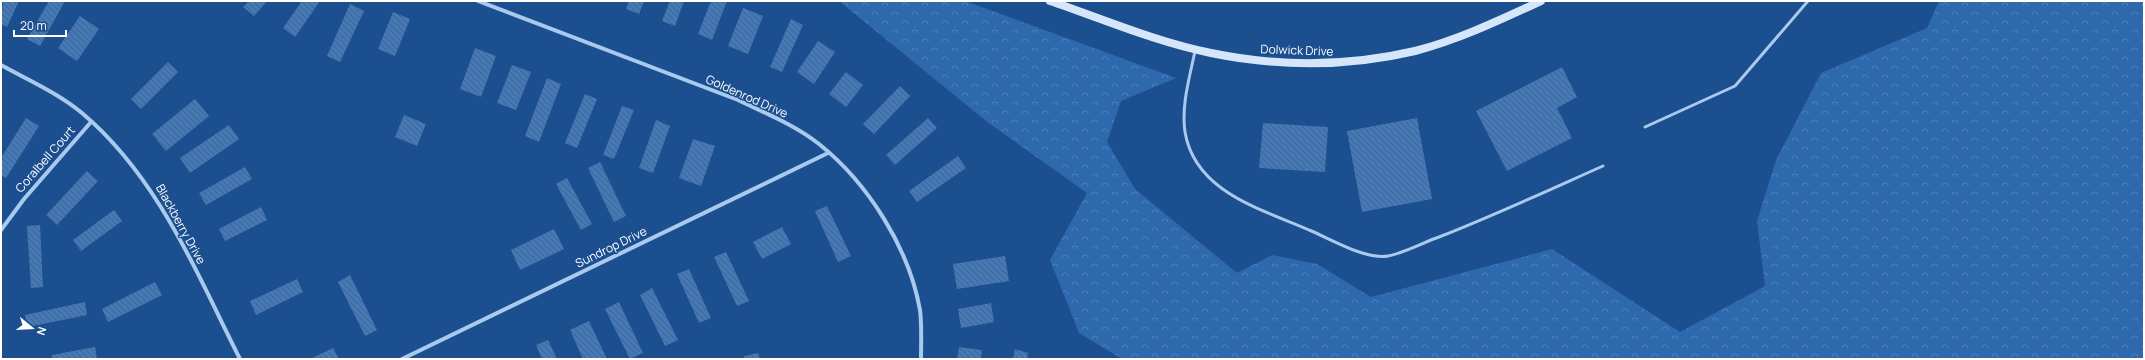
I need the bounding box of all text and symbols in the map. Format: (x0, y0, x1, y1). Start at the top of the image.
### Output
scale bar (14, 12, 66, 38)
text: 20 m (20, 17, 47, 34)
street label: Dolwick Drive (1260, 40, 1334, 60)
street label: Goldenrod Drive (703, 70, 791, 122)
street label: Coralbell Court (11, 122, 79, 196)
street label: Blackberry Drive (152, 181, 210, 267)
street label: Sundrop Drive (572, 222, 650, 272)
north arrow (12, 308, 52, 348)
text: N (34, 325, 50, 337)

